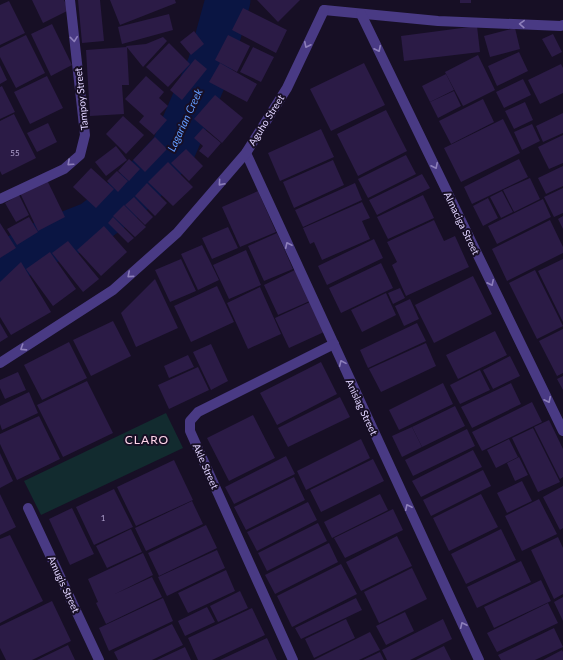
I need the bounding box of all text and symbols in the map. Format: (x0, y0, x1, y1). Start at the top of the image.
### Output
one-way arrow (519, 20, 525, 29)
one-way arrow (69, 36, 78, 42)
one-way arrow (304, 41, 312, 48)
one-way arrow (373, 45, 381, 52)
street label: Tampoy Street (72, 67, 90, 131)
water label: Lagarian Creek (164, 86, 205, 153)
street label: Aguho Street (246, 92, 287, 148)
house number: 55 (10, 148, 20, 158)
one-way arrow (67, 159, 75, 166)
one-way arrow (430, 162, 438, 169)
one-way arrow (218, 178, 225, 185)
street label: Almaciga Street (442, 190, 483, 257)
one-way arrow (285, 241, 293, 249)
one-way arrow (127, 270, 135, 278)
one-way arrow (486, 279, 494, 286)
one-way arrow (20, 343, 27, 351)
one-way arrow (339, 360, 347, 367)
street label: Anislag Street (344, 377, 380, 437)
one-way arrow (543, 396, 551, 403)
district label: CLARO (125, 432, 169, 447)
street label: Akle Street (191, 441, 221, 491)
one-way arrow (405, 503, 413, 511)
house number: 1 (101, 513, 106, 523)
street label: Amugis Street (46, 554, 83, 615)
one-way arrow (460, 621, 468, 629)

